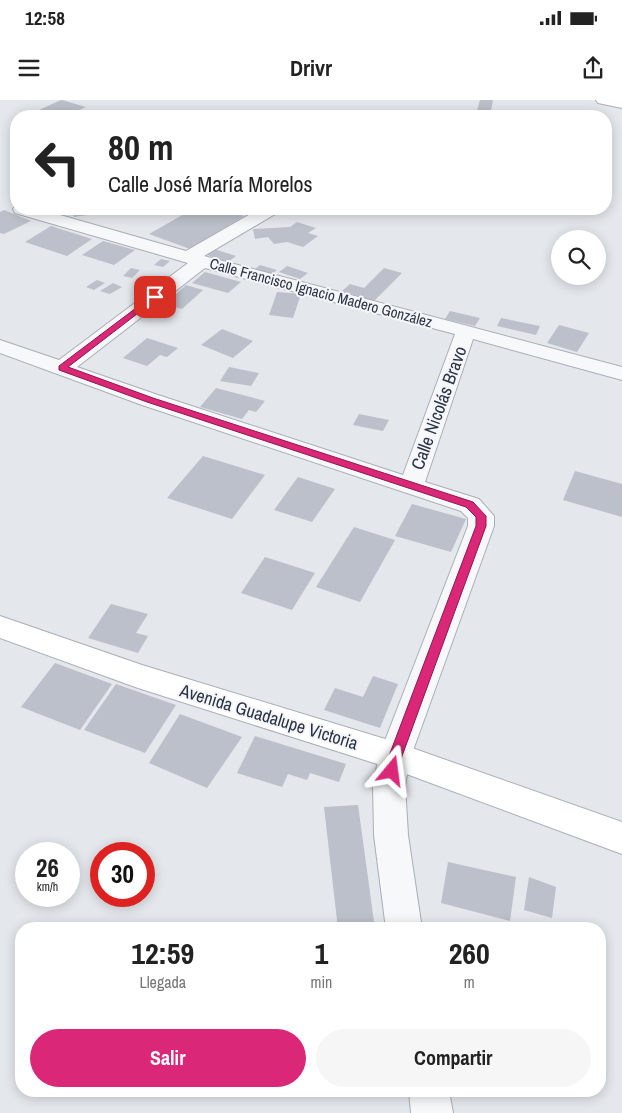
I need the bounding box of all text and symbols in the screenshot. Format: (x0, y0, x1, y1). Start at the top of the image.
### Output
text: 12:58 (25, 5, 65, 31)
text: Drivr (290, 53, 332, 83)
icon: menu (15, 54, 43, 82)
icon: share (579, 54, 607, 82)
text: 80 m (108, 124, 173, 171)
icon: left (25, 130, 90, 195)
text: Calle José María Morelos (108, 169, 313, 199)
map controls (551, 230, 606, 285)
button: search (551, 230, 606, 285)
street label: Calle Francisco Ignacio Madero González (207, 253, 435, 332)
pin (134, 276, 176, 318)
icon: arrive (141, 283, 169, 311)
street label: Calle Nicolás Bravo (405, 343, 472, 473)
street label: Avenida Guadalupe Victoria (176, 677, 361, 756)
position arrow (365, 744, 417, 796)
speed limit sign: 30 (90, 842, 155, 907)
text: 26 (36, 851, 59, 885)
text: km/h (37, 879, 58, 895)
text: 12:59 (131, 933, 194, 973)
text: 1 (315, 933, 328, 973)
text: 260 (449, 933, 490, 973)
text: Llegada (139, 971, 186, 993)
text: min (310, 971, 332, 993)
text: m (464, 971, 475, 993)
button: Salir (30, 1029, 306, 1087)
button: Compartir (316, 1029, 591, 1087)

